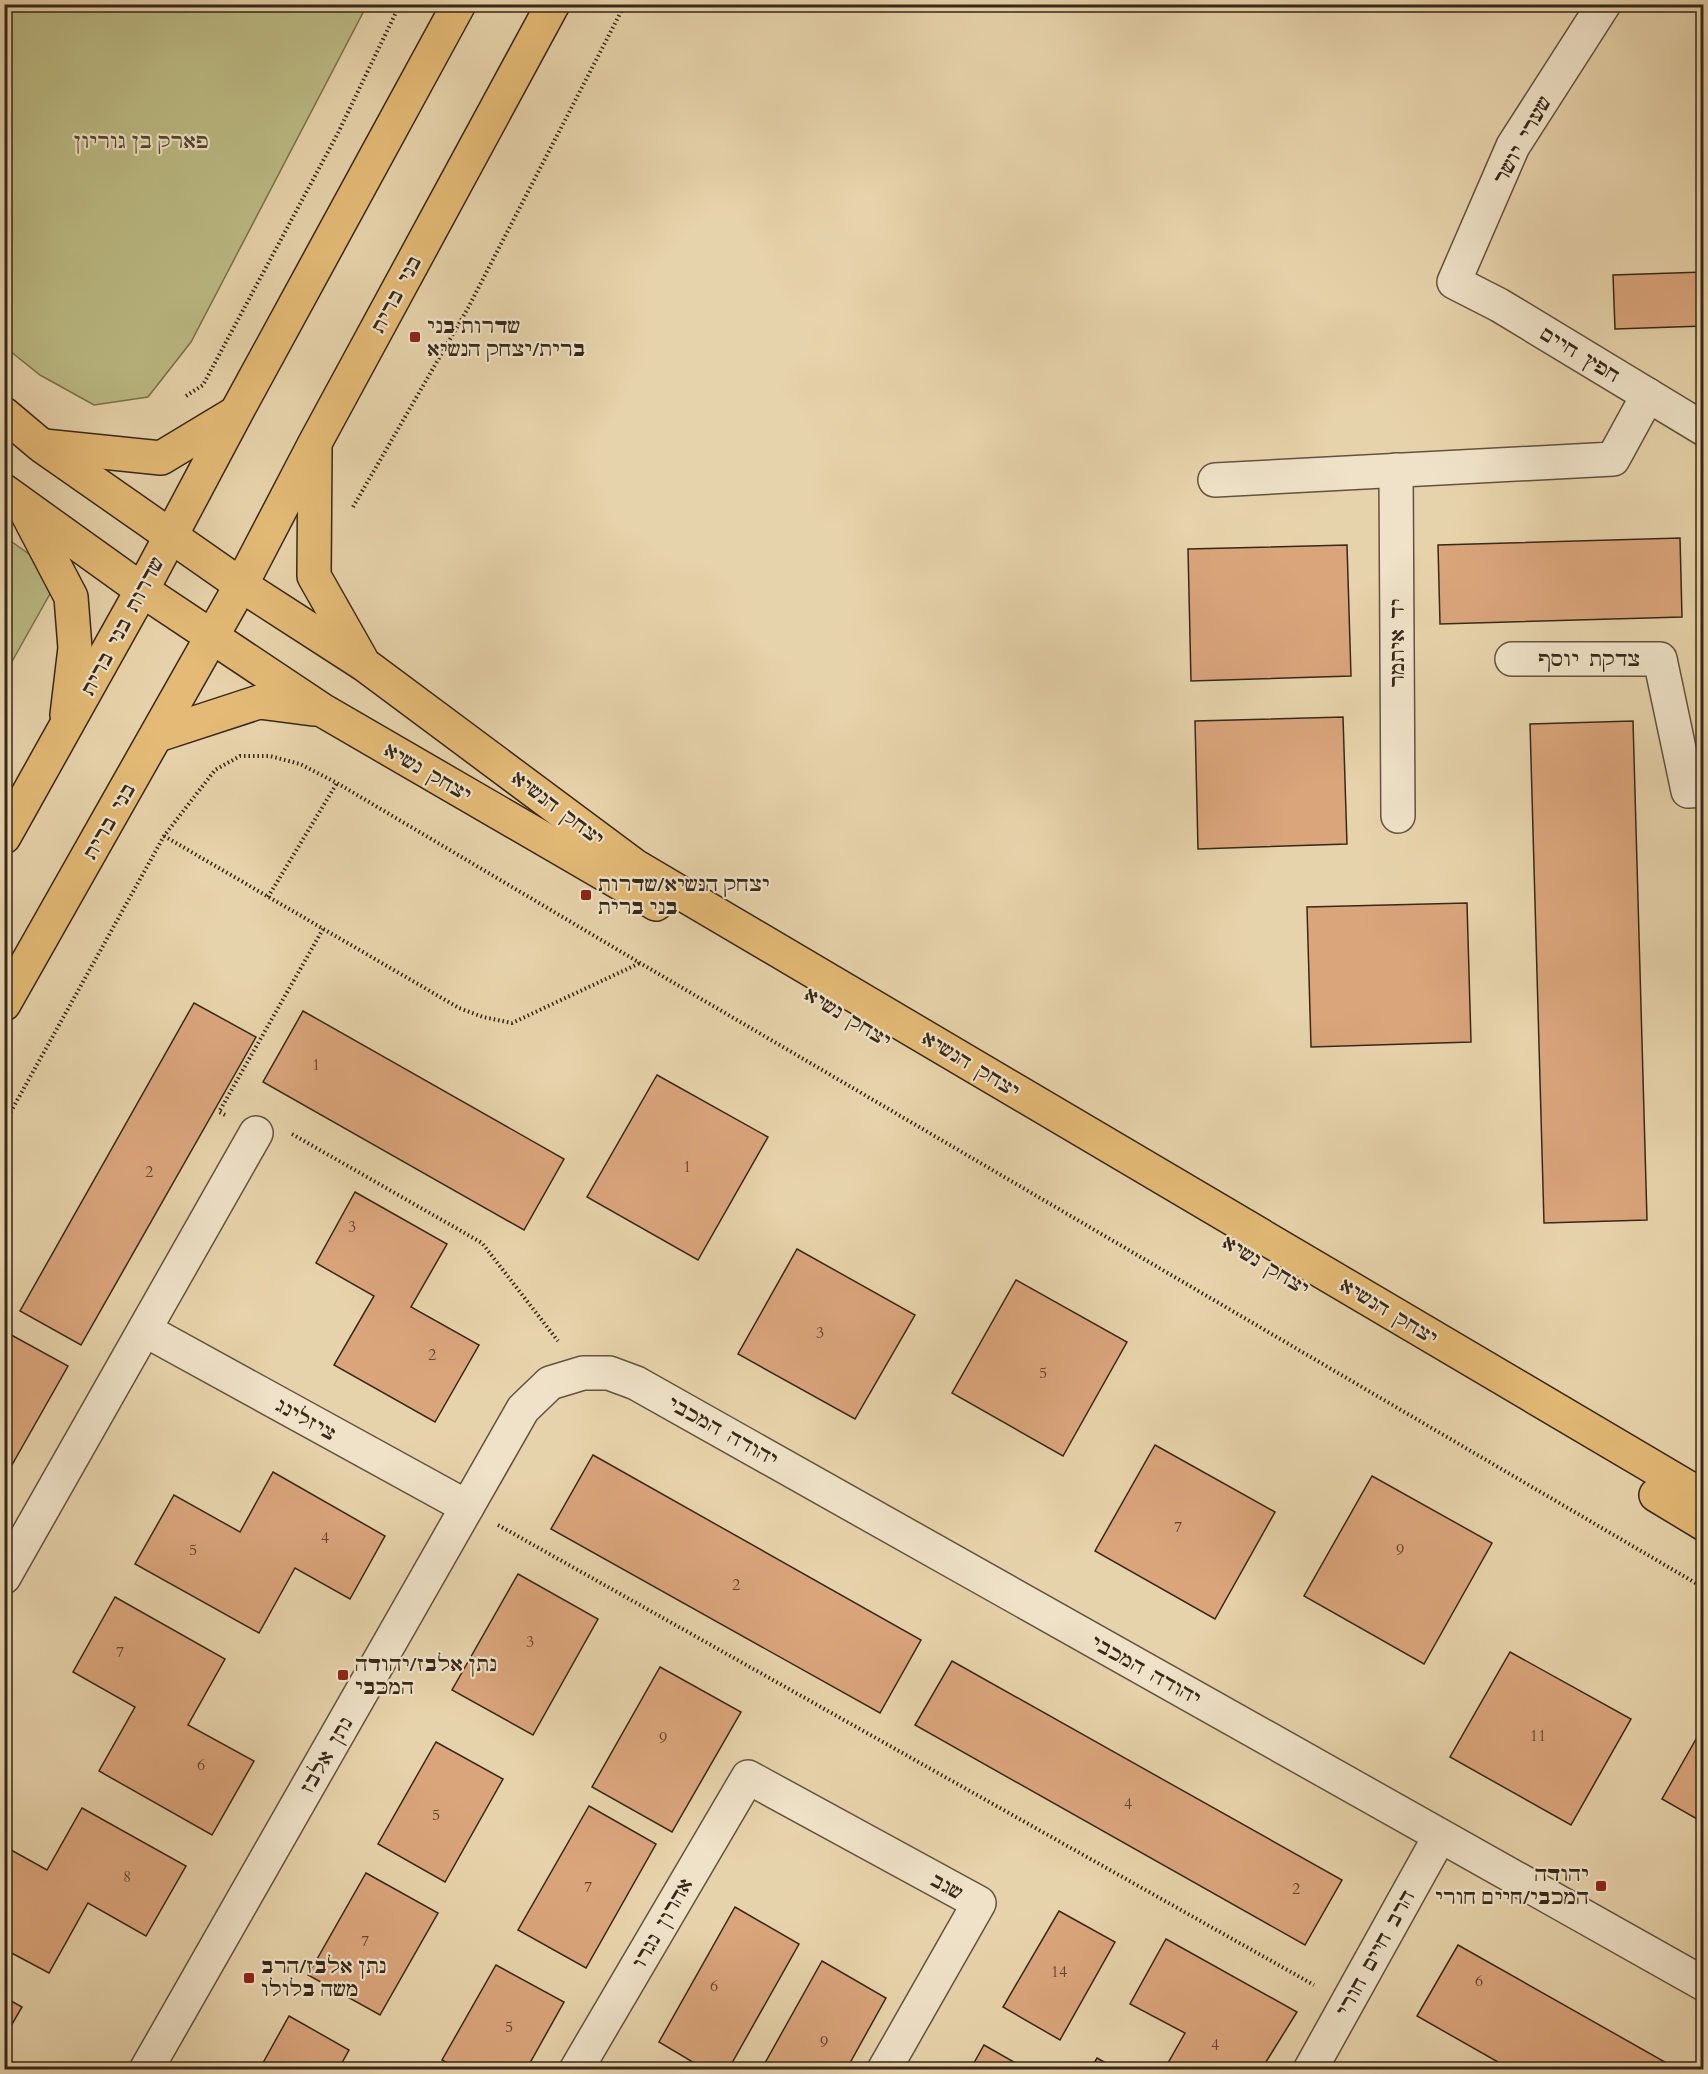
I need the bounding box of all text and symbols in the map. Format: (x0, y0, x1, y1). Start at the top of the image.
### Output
street label: שערי יושר (1487, 91, 1558, 189)
park label: פארק בן גוריון (73, 128, 209, 155)
street label: בני ברית (365, 251, 428, 338)
place label: שדרות בני ברית/יצחק הנשיא (427, 313, 586, 363)
street label: חפץ חיים (1534, 320, 1625, 389)
marker: שדרות בני ברית/יצחק הנשיא (408, 330, 422, 344)
street label: שדרות בני ברית (75, 552, 170, 700)
street label: יד איתמר (1384, 598, 1411, 688)
street label: צדקת יוסף (1538, 646, 1640, 673)
street label: יצחק נשיא (379, 736, 477, 808)
street label: יצחק הנשיא (506, 765, 610, 852)
street label: בני ברית (77, 778, 142, 865)
place label: יצחק הנשיא/שדרות בני ברית (598, 871, 770, 921)
marker: יצחק הנשיא/שדרות בני ברית (579, 888, 593, 902)
street label: יצחק נשיא (799, 981, 896, 1054)
street label: יצחק הנשיא (917, 1025, 1025, 1104)
house number: 1 (312, 1054, 320, 1076)
house number: 1 (683, 1156, 691, 1178)
house number: 2 (145, 1161, 153, 1183)
house number: 3 (348, 1216, 356, 1238)
street label: יצחק נשיא (1217, 1229, 1314, 1302)
street label: יצחק הנשיא (1335, 1272, 1443, 1351)
house number: 3 (816, 1322, 824, 1344)
house number: 2 (428, 1344, 436, 1366)
house number: 5 (1039, 1362, 1047, 1384)
street label: יהודה המכבי (663, 1390, 783, 1473)
street label: ציזלינג (271, 1392, 341, 1447)
house number: 7 (1174, 1516, 1182, 1538)
house number: 4 (321, 1527, 329, 1549)
house number: 5 (189, 1539, 197, 1561)
house number: 9 (1396, 1539, 1404, 1561)
house number: 2 (732, 1574, 740, 1596)
street label: יהודה המכבי (1086, 1629, 1206, 1712)
house number: 3 (526, 1631, 534, 1653)
house number: 7 (116, 1641, 124, 1663)
place label: נתן אלבז/יהודה המכבי (355, 1651, 497, 1701)
marker: נתן אלבז/יהודה המכבי (336, 1668, 350, 1682)
street label: נתן אלבז (294, 1712, 359, 1799)
house number: 11 (1530, 1725, 1546, 1747)
house number: 9 (659, 1727, 667, 1749)
house number: 6 (197, 1754, 205, 1776)
house number: 4 (1124, 1793, 1132, 1815)
house number: 5 (432, 1804, 440, 1826)
place label: יהודה המכבי/חיים חורי (1435, 1861, 1589, 1911)
house number: 8 (123, 1866, 131, 1888)
street label: שגב (926, 1867, 968, 1906)
street label: אהרון נגרו (626, 1873, 699, 1973)
house number: 7 (584, 1876, 592, 1898)
house number: 2 (1292, 1878, 1300, 1900)
marker: יהודה המכבי/חיים חורי (1594, 1879, 1608, 1893)
street label: הרב חיים חורי (1330, 1885, 1421, 2021)
house number: 7 (361, 1930, 369, 1952)
place label: נתן אלבז/הרב משה בלולו (261, 1953, 386, 2003)
house number: 14 (1051, 1961, 1067, 1983)
house number: 6 (1475, 1970, 1483, 1992)
marker: נתן אלבז/הרב משה בלולו (242, 1971, 256, 1985)
house number: 6 (710, 1975, 718, 1997)
house number: 5 (505, 2016, 513, 2038)
house number: 9 (820, 2031, 828, 2053)
house number: 4 (1211, 2034, 1219, 2056)

